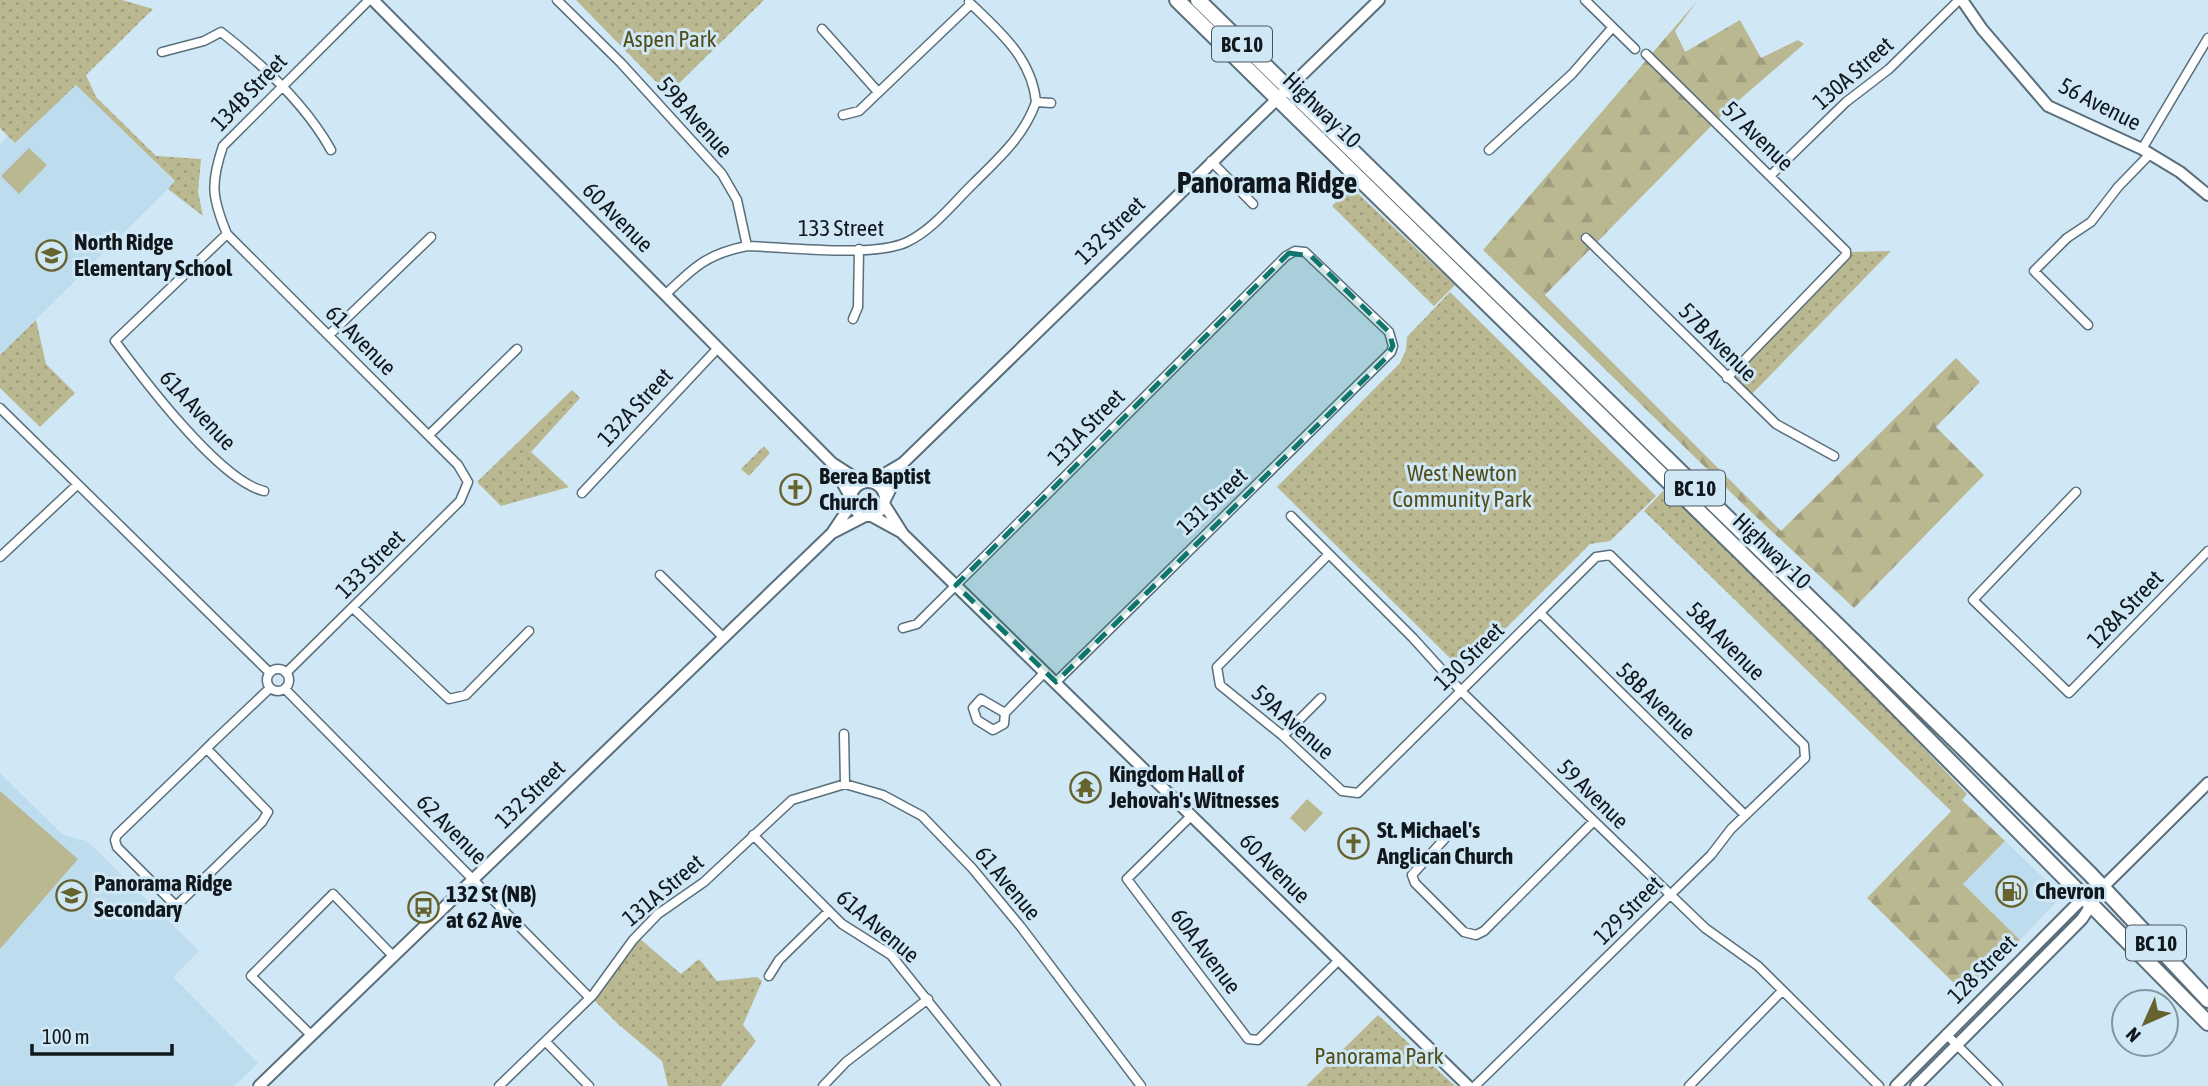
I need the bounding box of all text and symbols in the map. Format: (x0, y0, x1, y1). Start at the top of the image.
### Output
park label: Aspen Park (623, 26, 717, 52)
road number: BC 10 (1212, 26, 1272, 61)
street label: 130A Street (1808, 31, 1898, 115)
street label: 134B Street (206, 48, 292, 136)
street label: Highway 10 (1278, 67, 1366, 153)
street label: 59B Avenue (652, 71, 738, 163)
street label: 56 Avenue (2055, 72, 2145, 136)
street label: 57 Avenue (1717, 96, 1799, 176)
district label: Panorama Ridge (1177, 165, 1357, 199)
street label: 60 Avenue (578, 177, 658, 257)
street label: 132 Street (1070, 191, 1150, 269)
street label: 133 Street (798, 215, 884, 241)
place label: North Ridge Elementary School (74, 229, 233, 281)
school or university icon: North Ridge Elementary School (34, 238, 68, 272)
street label: 57B Avenue (1674, 298, 1762, 386)
street label: 61 Avenue (321, 300, 401, 380)
street label: 132A Street (592, 363, 678, 451)
street label: 61A Avenue (154, 365, 242, 455)
street label: 131A Street (1042, 383, 1130, 471)
park label: West Newton Community Park (1392, 460, 1532, 512)
street label: 131 Street (1172, 462, 1252, 540)
place label: Berea Baptist Church (819, 463, 931, 515)
road number: BC 10 (1665, 470, 1725, 505)
church icon: Berea Baptist Church (779, 472, 813, 506)
street label: Highway 10 (1728, 508, 1816, 594)
street label: 133 Street (330, 524, 410, 604)
street label: 128A Street (2082, 565, 2168, 653)
street label: 58A Avenue (1682, 597, 1770, 685)
street label: 130 Street (1429, 617, 1509, 695)
street label: 58B Avenue (1611, 657, 1701, 745)
street label: 59A Avenue (1247, 679, 1339, 765)
street label: 59 Avenue (1552, 754, 1634, 834)
street label: 132 Street (490, 755, 570, 833)
place label: Kingdom Hall of Jehovah's Witnesses (1108, 761, 1279, 813)
temple icon: Kingdom Hall of Jehovah's Witnesses (1069, 770, 1103, 804)
street label: 62 Avenue (412, 789, 492, 869)
place label: St. Michael's Anglican Church (1376, 817, 1513, 869)
church icon: St. Michael's Anglican Church (1337, 826, 1371, 860)
street label: 60 Avenue (1235, 828, 1315, 908)
street label: 61 Avenue (970, 841, 1046, 925)
street label: 131A Street (617, 849, 709, 931)
place label: Panorama Ridge Secondary (94, 870, 232, 922)
street label: 129 Street (1588, 870, 1668, 950)
fuel station icon: Chevron (1995, 874, 2029, 908)
place label: Chevron (2035, 878, 2105, 904)
school or university icon: Panorama Ridge Secondary (54, 879, 88, 913)
place label: 132 St (NB) at 62 Ave (446, 881, 537, 933)
street label: 61A Avenue (831, 884, 925, 968)
bus stop icon: 132 St (NB) at 62 Ave (406, 890, 440, 924)
street label: 60A Avenue (1166, 903, 1246, 999)
road number: BC 10 (2126, 926, 2186, 960)
street label: 128 Street (1942, 929, 2022, 1009)
north arrow (2110, 988, 2180, 1058)
scale bar (32, 1012, 172, 1056)
text: N (2121, 1023, 2145, 1047)
text: 100 m (42, 1024, 90, 1048)
park label: Panorama Park (1314, 1043, 1444, 1069)

